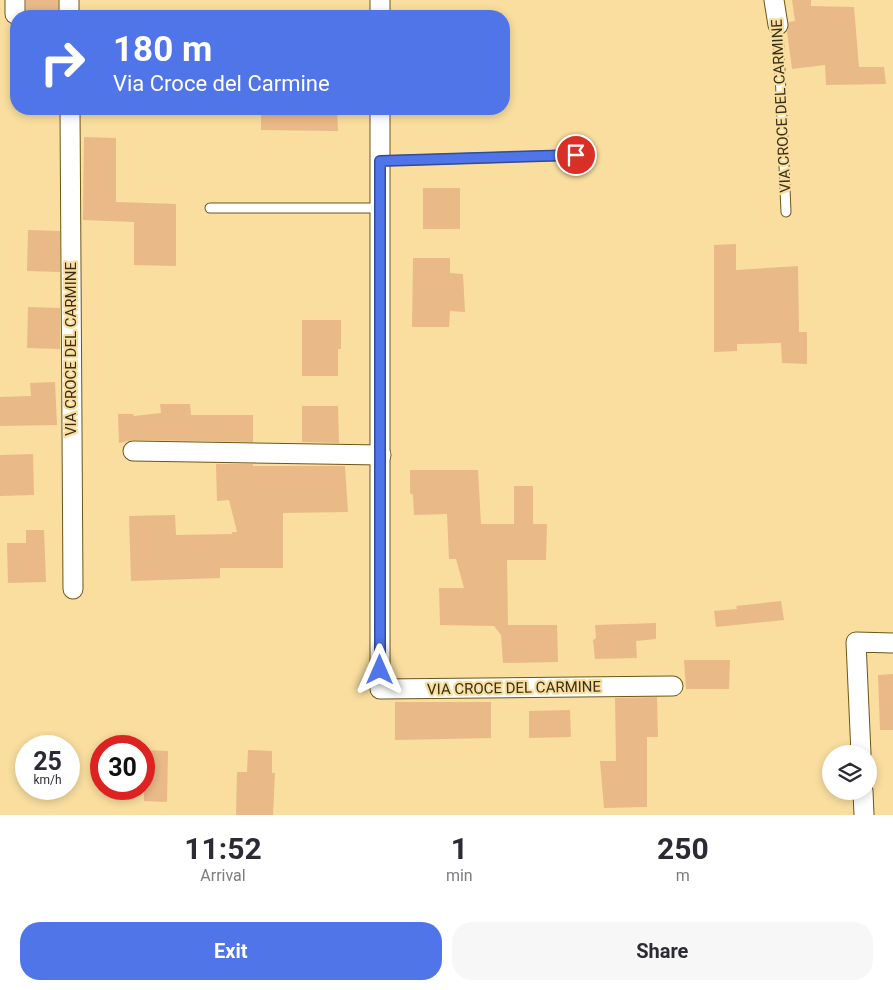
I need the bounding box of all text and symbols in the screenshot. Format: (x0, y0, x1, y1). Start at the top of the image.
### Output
street label: VIA CROCE DEL CARMINE (767, 18, 795, 193)
text: 180 m (113, 29, 212, 70)
icon: right (30, 30, 95, 95)
text: Via Croce del Carmine (113, 71, 330, 96)
pin (555, 134, 597, 176)
icon: arrive (562, 141, 590, 169)
street label: VIA CROCE DEL CARMINE (62, 262, 80, 436)
position arrow (353, 643, 405, 695)
street label: VIA CROCE DEL CARMINE (427, 677, 602, 699)
speed limit sign: 30 (90, 735, 155, 800)
map controls (822, 745, 877, 800)
button: layers (822, 745, 877, 800)
text: 25 (33, 747, 62, 776)
text: km/h (33, 773, 62, 787)
text: 11:52 (184, 831, 262, 866)
text: 1 (451, 831, 468, 866)
text: 250 (657, 831, 709, 866)
text: Arrival (200, 866, 246, 885)
text: min (446, 866, 473, 885)
text: m (676, 866, 690, 885)
button: Exit (20, 922, 442, 980)
button: Share (452, 922, 873, 980)

